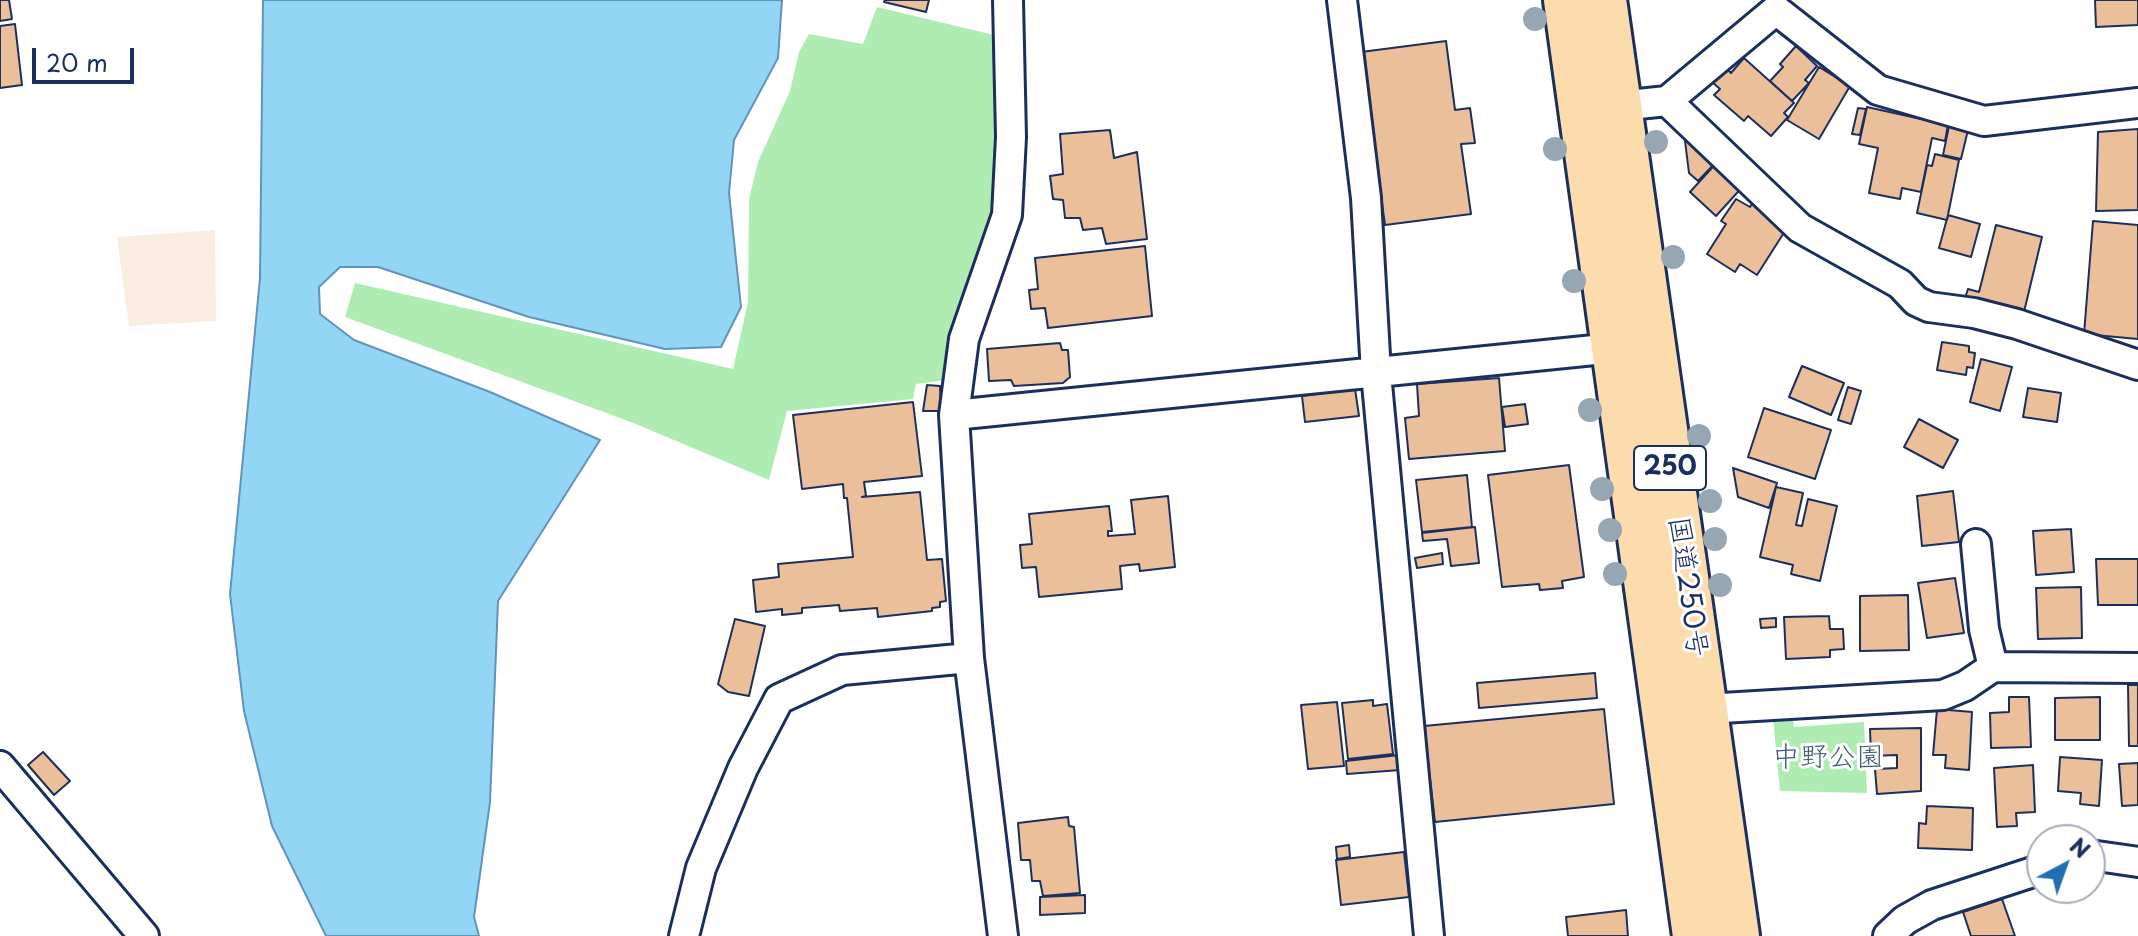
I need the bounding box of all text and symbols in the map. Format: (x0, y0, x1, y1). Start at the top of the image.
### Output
scale bar (36, 32, 138, 82)
text: 20 m (46, 44, 108, 80)
road number: 250 (1634, 446, 1706, 490)
street label: 国道250号 (1661, 515, 1713, 659)
park label: 中野公園 (1772, 741, 1884, 775)
north arrow (2026, 824, 2106, 904)
text: N (2063, 829, 2098, 865)

